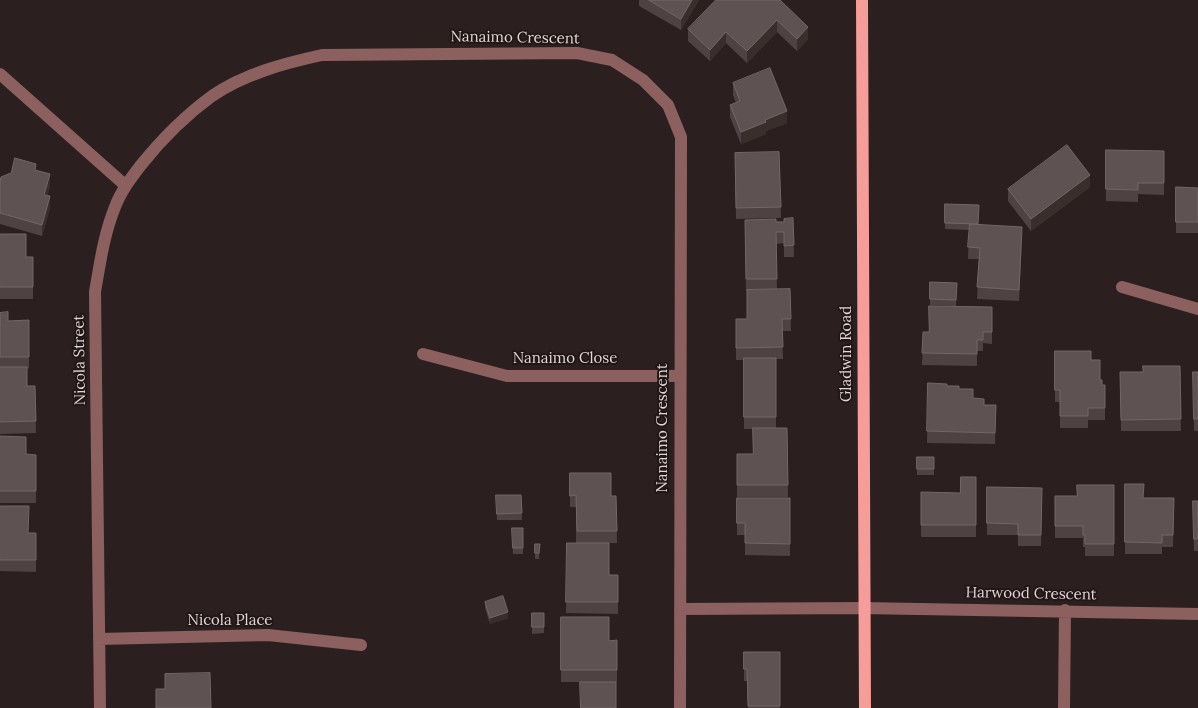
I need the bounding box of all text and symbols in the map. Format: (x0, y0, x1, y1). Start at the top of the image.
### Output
street label: Nanaimo Crescent (450, 28, 580, 48)
street label: Gladwin Road (838, 306, 856, 402)
street label: Nicola Street (70, 315, 90, 405)
street label: Nanaimo Close (513, 350, 617, 368)
street label: Nanaimo Crescent (654, 363, 672, 493)
street label: Harwood Crescent (965, 584, 1097, 604)
street label: Nicola Place (188, 612, 272, 630)

